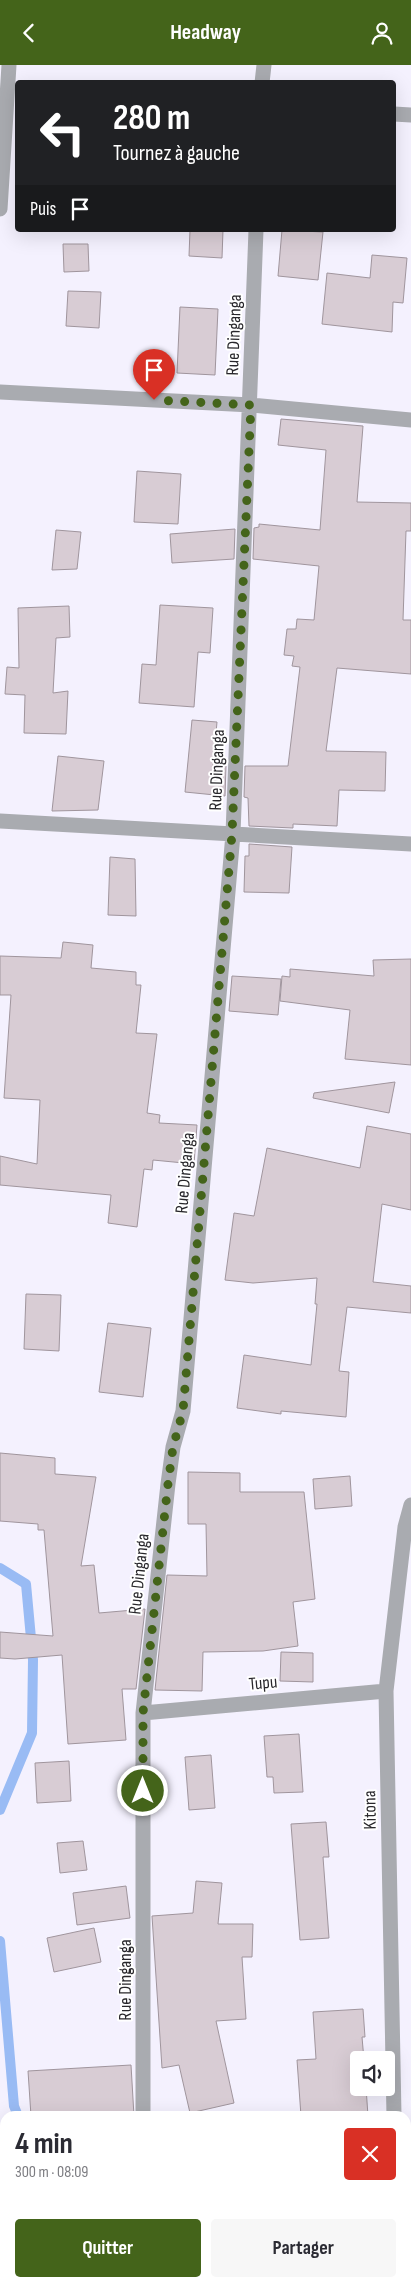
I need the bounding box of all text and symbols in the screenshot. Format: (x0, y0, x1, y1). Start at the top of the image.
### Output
icon: back (15, 19, 43, 47)
text: Headway (170, 19, 241, 46)
icon: person (368, 19, 396, 47)
text: 280 m (113, 97, 190, 140)
icon: left (30, 100, 95, 165)
text: Tournez à gauche (113, 140, 240, 167)
icon: arrive (66, 195, 94, 223)
text: Puis (30, 198, 56, 221)
street label: Rue Dinganga (222, 294, 246, 376)
pin (133, 349, 175, 400)
icon: arrive (140, 356, 168, 384)
street label: Rue Dinganga (205, 729, 229, 811)
street label: Rue Dinganga (171, 1132, 199, 1214)
street label: Rue Dinganga (124, 1532, 154, 1616)
street label: Tupu (248, 1671, 278, 1695)
position arrow (116, 1764, 168, 1816)
street label: Kitona (359, 1790, 381, 1830)
street label: Rue Dinganga (115, 1939, 136, 2021)
map controls (350, 2051, 395, 2096)
button: sound (350, 2051, 395, 2096)
text: 4 min (15, 2126, 73, 2162)
button: close (344, 2128, 396, 2180)
text: 300 m · 08:09 (15, 2163, 88, 2182)
button: Quitter (15, 2219, 201, 2277)
button: Partager (211, 2219, 396, 2277)

